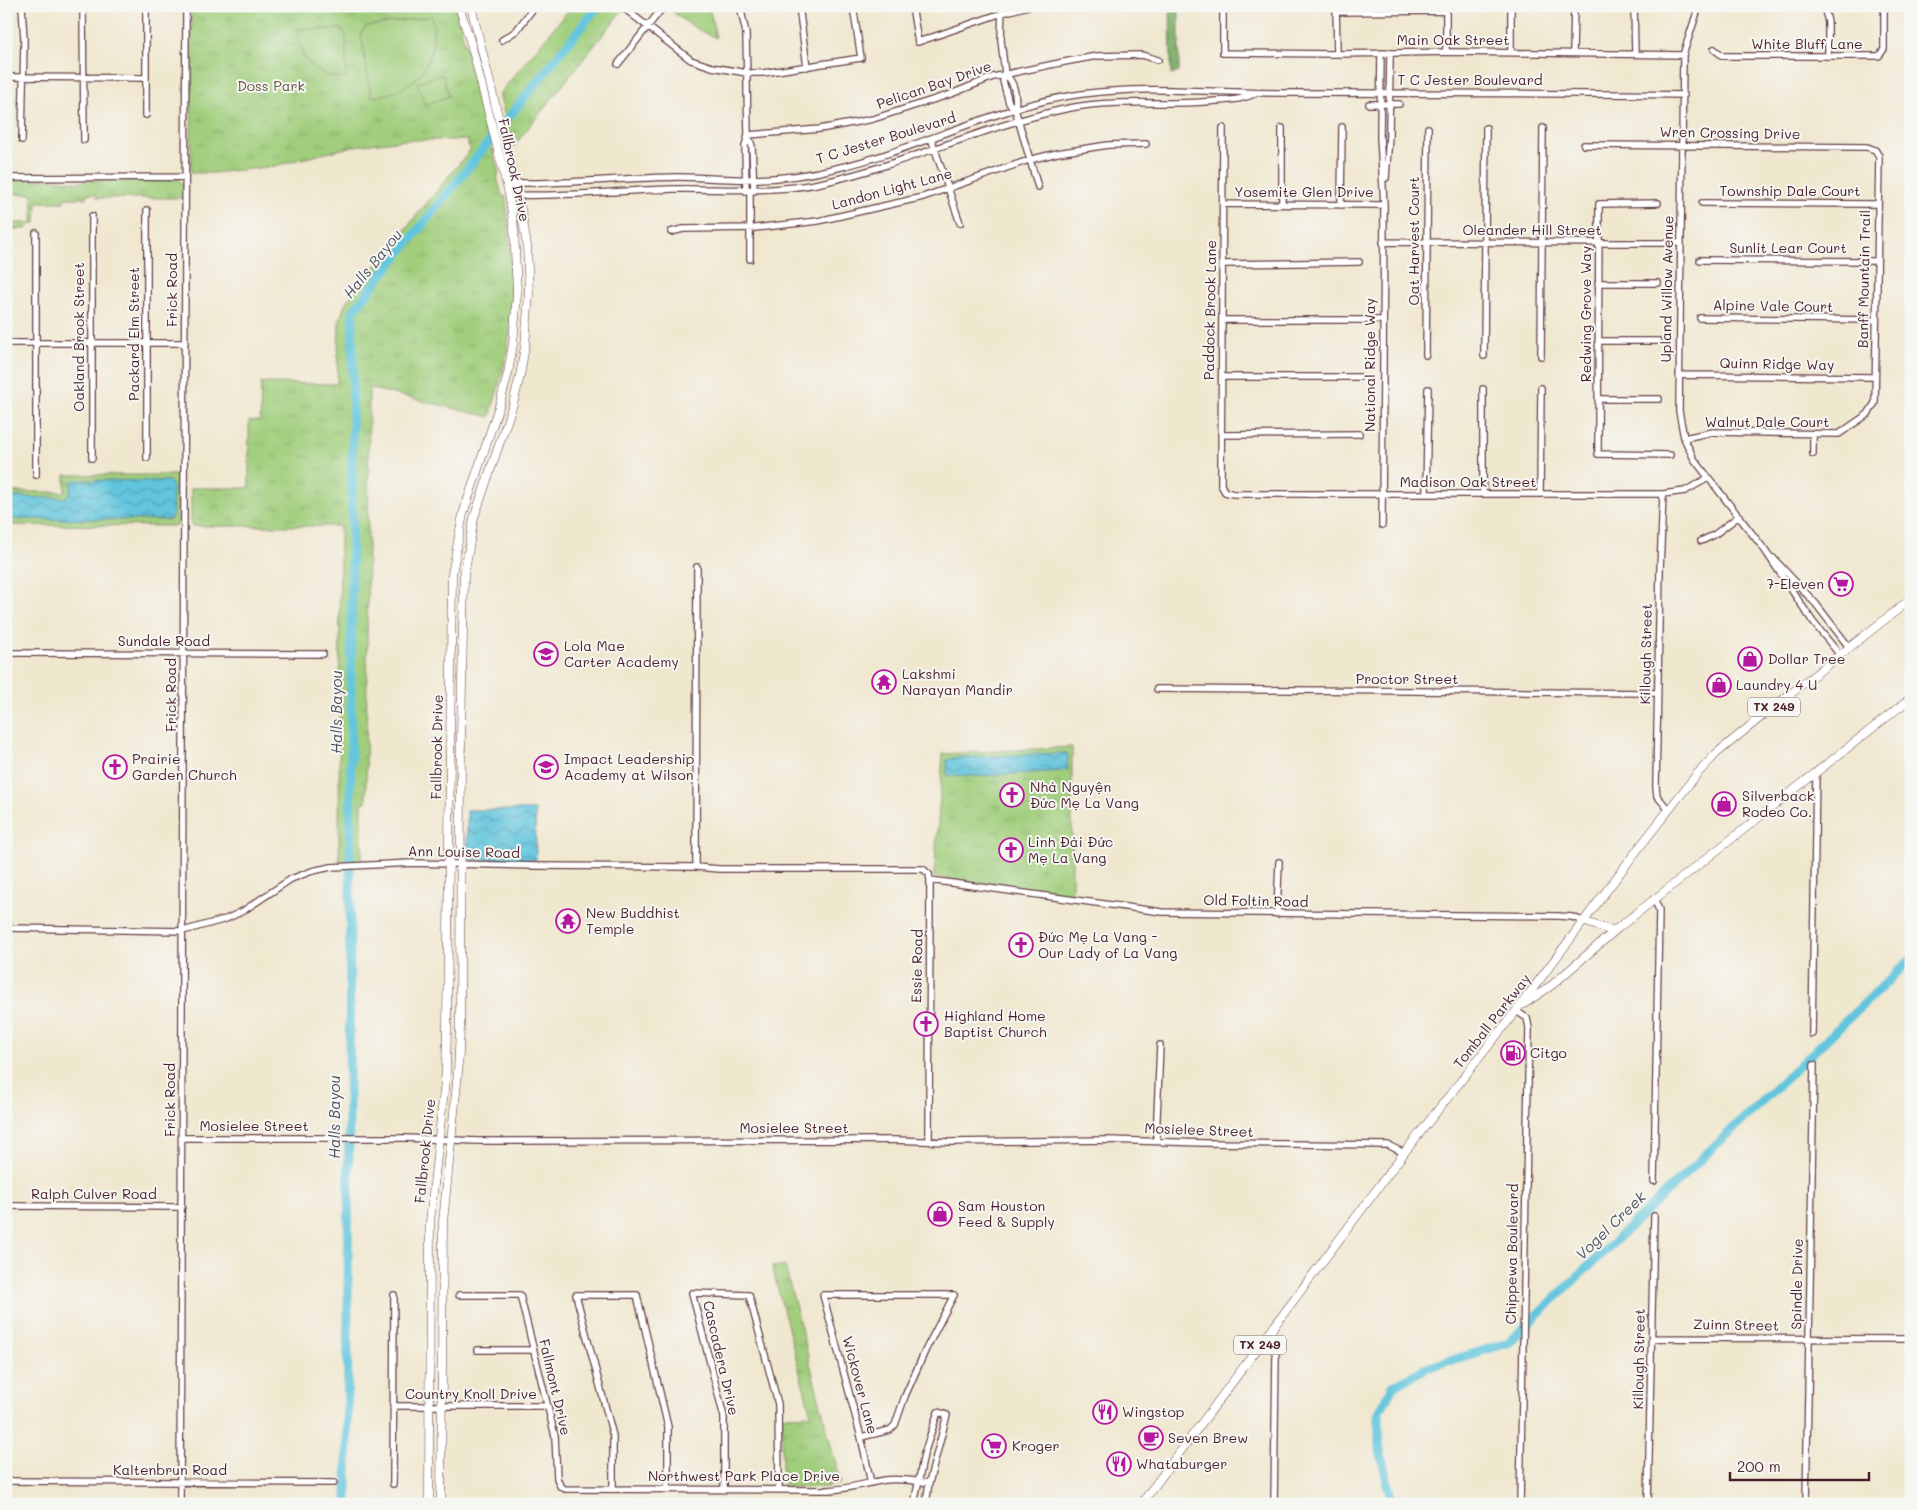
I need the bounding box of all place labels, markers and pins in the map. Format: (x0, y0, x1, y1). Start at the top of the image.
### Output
supermarket icon: 7-Eleven (1828, 571, 1854, 597)
place label: 7-Eleven (1766, 574, 1824, 593)
place label: Lola Mae Carter Academy (564, 636, 679, 671)
school or university icon: Lola Mae Carter Academy (533, 641, 559, 667)
shop icon: Dollar Tree (1737, 646, 1763, 672)
place label: Dollar Tree (1768, 649, 1845, 668)
place label: Lakshmi Narayan Mandir (902, 664, 1013, 699)
temple icon: Lakshmi Narayan Mandir (871, 669, 897, 695)
shop icon: Laundry 4 U (1706, 672, 1732, 698)
place label: Laundry 4 U (1736, 675, 1817, 694)
place label: Prairie Garden Church (132, 749, 237, 784)
place label: Impact Leadership Academy at Wilson (564, 749, 694, 784)
church icon: Prairie Garden Church (102, 754, 128, 780)
school or university icon: Impact Leadership Academy at Wilson (533, 754, 559, 780)
place label: Nhà Nguyện Đức Mẹ La Vang (1030, 777, 1139, 812)
church icon: Nhà Nguyện Đức Mẹ La Vang (999, 782, 1025, 808)
place label: Silverback Rodeo Co. (1742, 786, 1814, 821)
shop icon: Silverback Rodeo Co. (1711, 791, 1737, 817)
place label: Linh Đài Đức Mẹ La Vang (1028, 832, 1113, 867)
church icon: Linh Đài Đức Mẹ La Vang (998, 837, 1024, 863)
place label: New Buddhist Temple (586, 903, 680, 938)
temple icon: New Buddhist Temple (555, 908, 581, 934)
place label: Đức Mẹ La Vang - Our Lady of La Vang (1038, 927, 1177, 962)
church icon: Đức Mẹ La Vang - Our Lady of La Vang (1008, 932, 1034, 958)
place label: Highland Home Baptist Church (944, 1006, 1047, 1041)
church icon: Highland Home Baptist Church (913, 1011, 939, 1037)
fuel station icon: Citgo (1500, 1040, 1526, 1066)
place label: Citgo (1530, 1043, 1567, 1062)
place label: Sam Houston Feed & Supply (958, 1196, 1055, 1231)
shop icon: Sam Houston Feed & Supply (927, 1201, 953, 1227)
restaurant icon: Wingstop (1092, 1399, 1118, 1425)
place label: Wingstop (1122, 1402, 1184, 1421)
cafe icon: Seven Brew (1138, 1425, 1164, 1451)
place label: Seven Brew (1168, 1428, 1248, 1447)
supermarket icon: Kroger (981, 1433, 1007, 1459)
place label: Kroger (1012, 1436, 1060, 1455)
restaurant icon: Whataburger (1106, 1451, 1132, 1477)
place label: Whataburger (1136, 1454, 1227, 1473)

